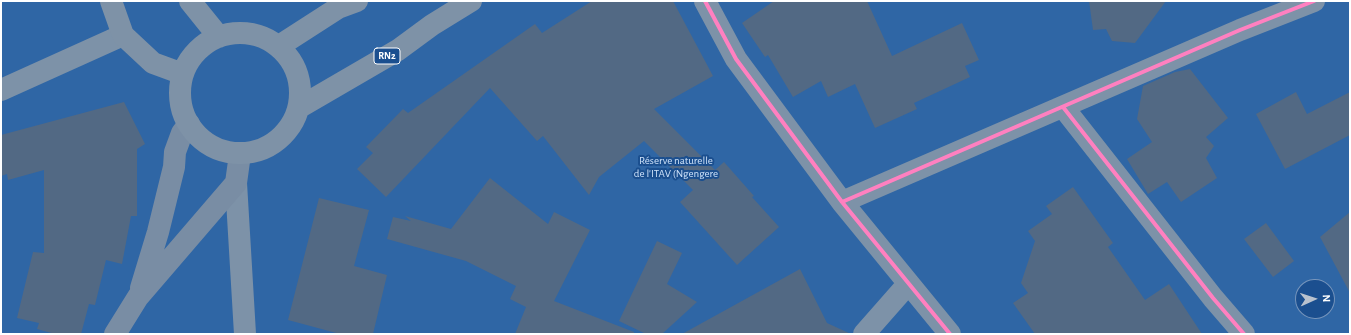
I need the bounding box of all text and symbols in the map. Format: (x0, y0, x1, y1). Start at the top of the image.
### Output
road number: RN2 (374, 48, 400, 64)
park label: Réserve naturelle de l'ITAV (Ngengere (634, 154, 718, 180)
north arrow (1295, 279, 1335, 319)
text: N (1321, 294, 1332, 303)

